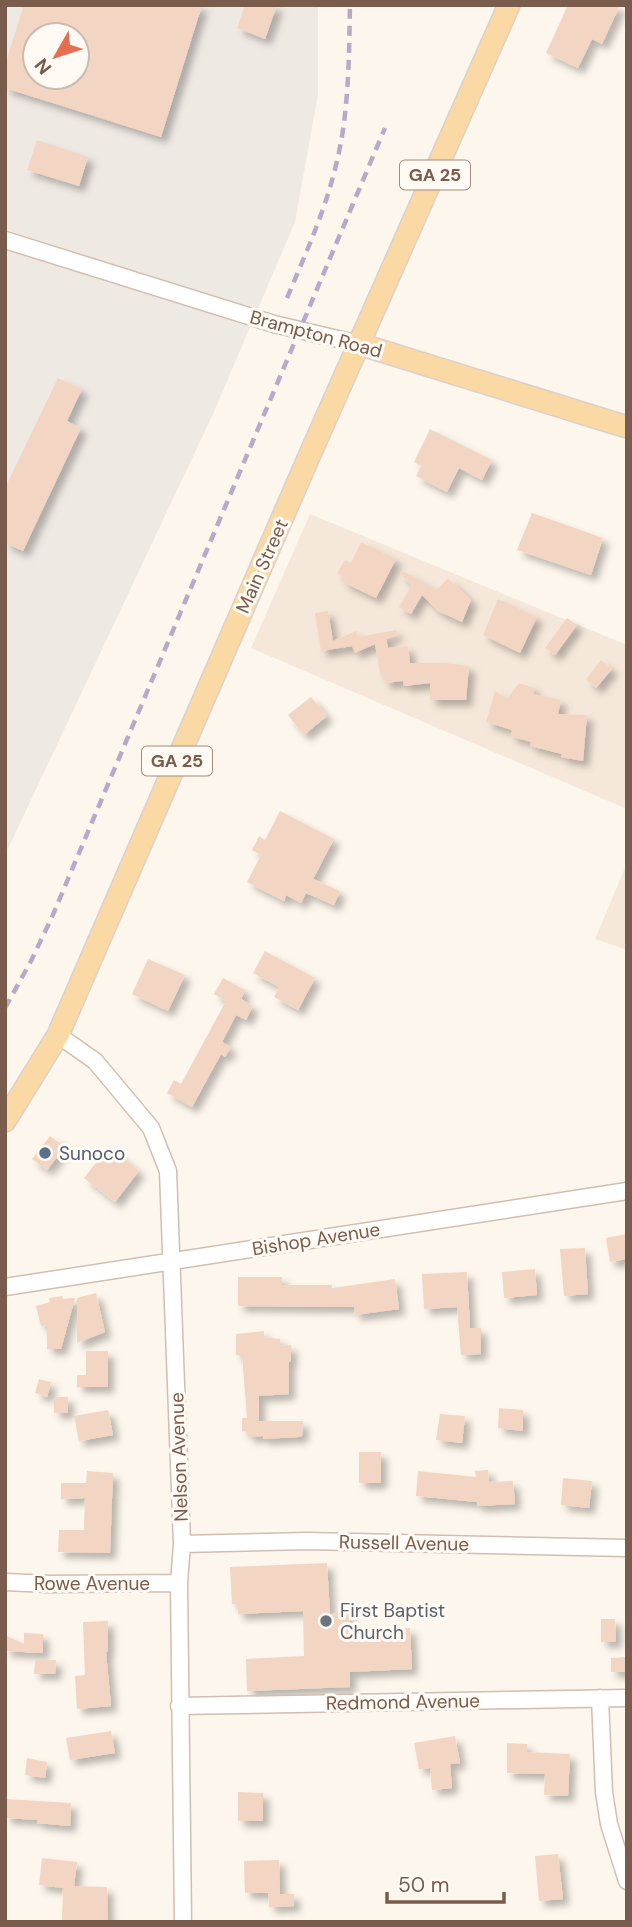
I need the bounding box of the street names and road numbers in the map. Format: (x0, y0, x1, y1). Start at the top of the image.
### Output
road number: GA 25 (400, 160, 470, 190)
street label: Brampton Road (247, 304, 385, 364)
street label: Main Street (230, 515, 294, 617)
road number: GA 25 (142, 746, 212, 776)
street label: Bishop Avenue (250, 1217, 382, 1261)
street label: Nelson Avenue (164, 1392, 194, 1522)
street label: Russell Avenue (339, 1529, 469, 1557)
street label: Rowe Avenue (34, 1571, 150, 1596)
street label: Redmond Avenue (326, 1688, 480, 1716)

